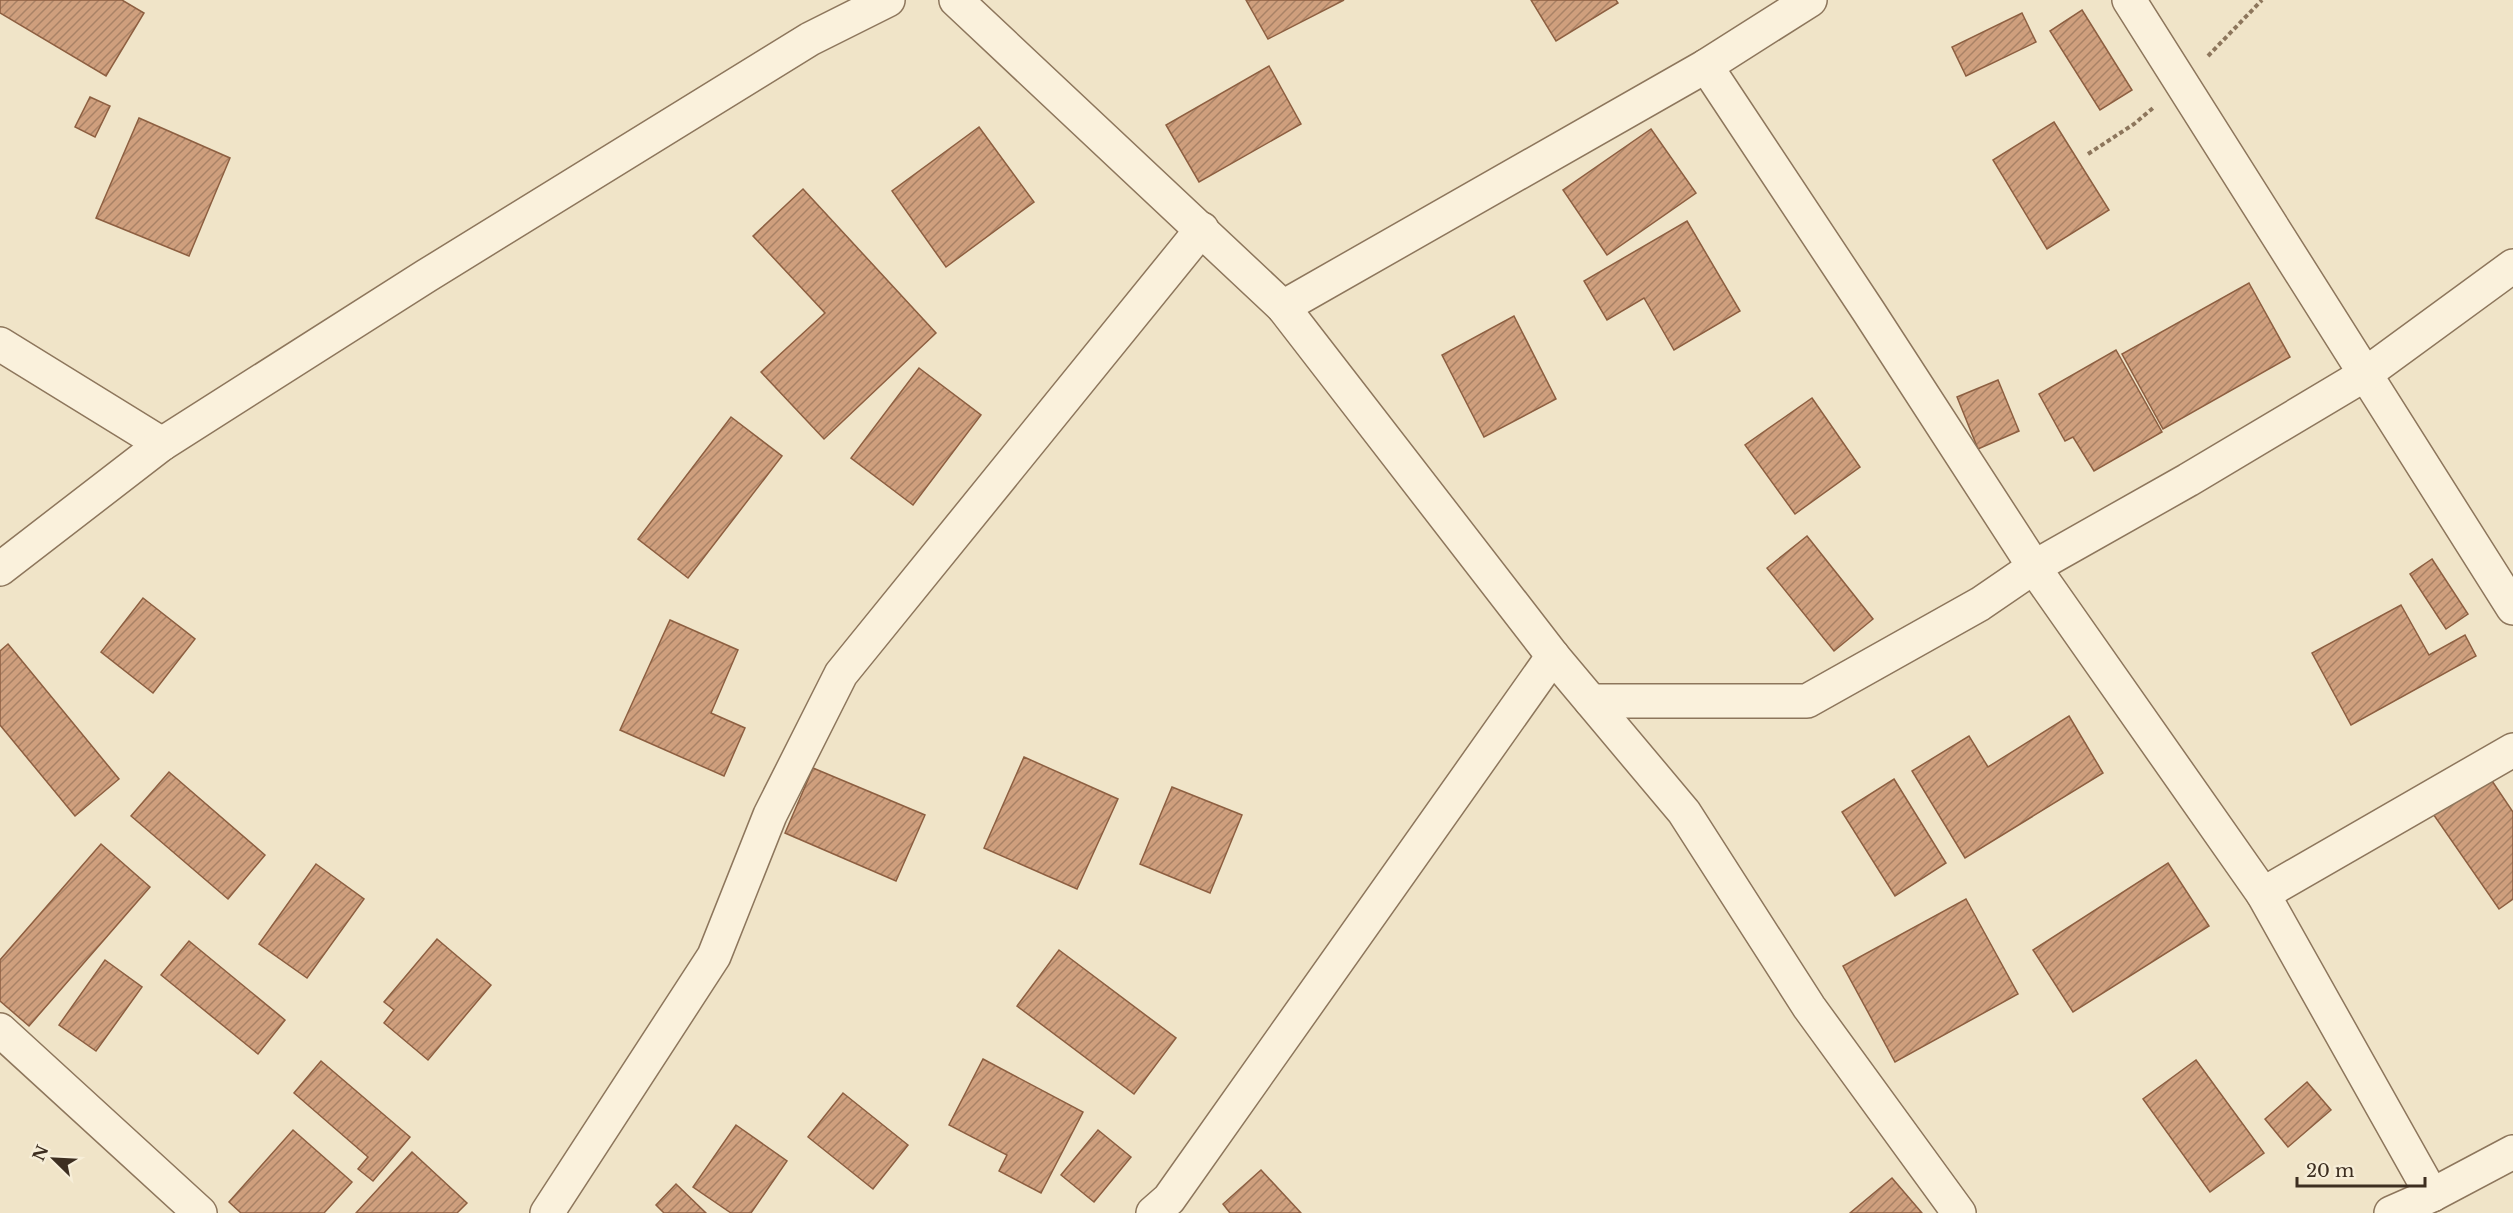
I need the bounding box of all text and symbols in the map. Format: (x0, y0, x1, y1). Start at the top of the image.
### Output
north arrow (24, 1129, 84, 1189)
text: N (28, 1142, 52, 1164)
scale bar (2297, 1150, 2424, 1188)
text: 20 m (2306, 1160, 2354, 1182)

